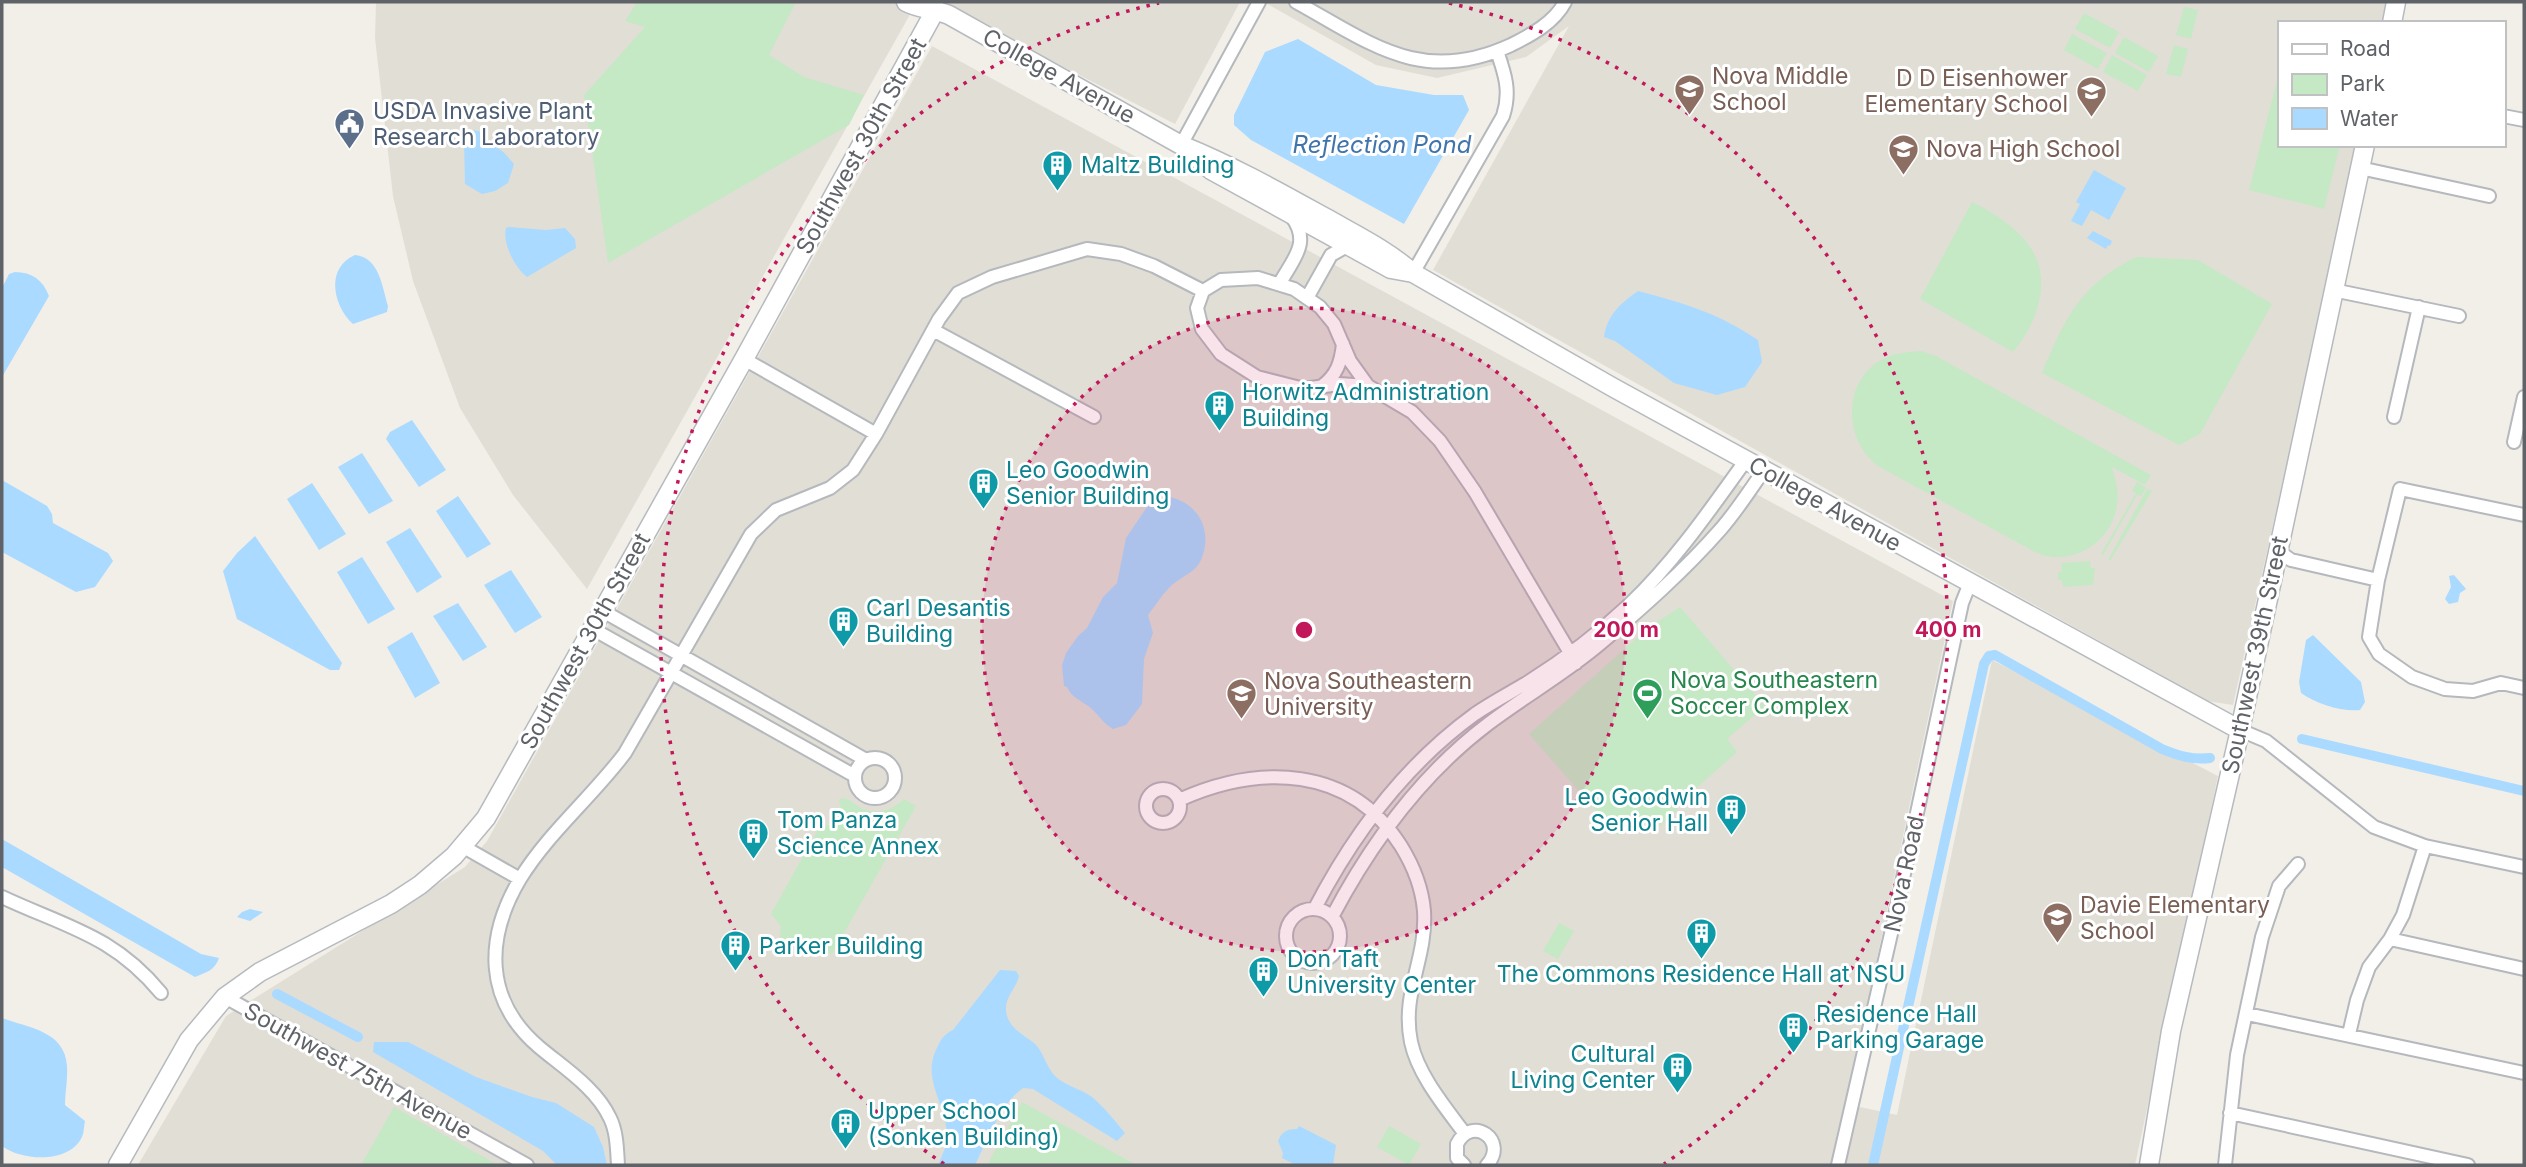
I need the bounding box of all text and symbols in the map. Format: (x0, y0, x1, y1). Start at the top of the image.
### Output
legend (2278, 21, 2505, 147)
street label: College Avenue (978, 23, 1140, 129)
street label: Southwest 30th Street (790, 33, 932, 259)
text: Road (2340, 36, 2391, 61)
place label: Nova Middle School (1712, 62, 1848, 116)
place label: D D Eisenhower Elementary School (1864, 64, 2068, 118)
text: Park (2340, 71, 2385, 96)
school or university icon: Nova Middle School (1672, 72, 1706, 116)
school or university icon: D D Eisenhower Elementary School (2074, 74, 2108, 118)
place label: USDA Invasive Plant Research Laboratory (373, 97, 600, 151)
text: Water (2340, 106, 2398, 131)
public building icon: USDA Invasive Plant Research Laboratory (333, 107, 367, 151)
water label: Reflection Pond (1293, 130, 1472, 159)
school or university icon: Nova High School (1886, 132, 1920, 176)
place label: Nova High School (1926, 135, 2120, 163)
building icon: Maltz Building (1041, 148, 1075, 192)
place label: Maltz Building (1081, 151, 1234, 179)
place label: Horwitz Administration Building (1242, 378, 1489, 432)
building icon: Horwitz Administration Building (1202, 388, 1236, 432)
street label: College Avenue (1744, 451, 1906, 557)
place label: Leo Goodwin Senior Building (1006, 456, 1169, 510)
building icon: Leo Goodwin Senior Building (966, 466, 1000, 510)
street label: Southwest 30th Street (514, 528, 656, 754)
street label: Southwest 39th Street (2216, 533, 2294, 777)
place label: Carl Desantis Building (866, 594, 1011, 648)
building icon: Carl Desantis Building (826, 604, 860, 648)
text: 200 m (1593, 617, 1659, 642)
text: 400 m (1915, 617, 1981, 642)
centre of rings (1292, 618, 1316, 642)
place label: Nova Southeastern Soccer Complex (1670, 666, 1878, 720)
place label: Nova Southeastern University (1264, 667, 1472, 721)
sports icon: Nova Southeastern Soccer Complex (1630, 676, 1664, 720)
school or university icon: Nova Southeastern University (1224, 677, 1258, 721)
place label: Leo Goodwin Senior Hall (1565, 783, 1708, 837)
building icon: Leo Goodwin Senior Hall (1714, 793, 1748, 837)
place label: Tom Panza Science Annex (777, 806, 939, 860)
street label: Nova Road (1878, 813, 1930, 935)
building icon: Tom Panza Science Annex (737, 816, 771, 860)
place label: Davie Elementary School (2080, 891, 2270, 945)
school or university icon: Davie Elementary School (2040, 901, 2074, 945)
building icon: The Commons Residence Hall at NSU (1684, 916, 1718, 960)
building icon: Parker Building (719, 929, 753, 973)
place label: Parker Building (759, 932, 923, 960)
place label: Don Taft University Center (1287, 945, 1476, 999)
building icon: Don Taft University Center (1247, 955, 1281, 999)
place label: The Commons Residence Hall at NSU (1497, 960, 1905, 988)
street label: Southwest 75th Avenue (239, 997, 477, 1145)
place label: Residence Hall Parking Garage (1816, 1000, 1984, 1054)
building icon: Residence Hall Parking Garage (1776, 1010, 1810, 1054)
place label: Cultural Living Center (1511, 1040, 1655, 1094)
building icon: Cultural Living Center (1661, 1050, 1695, 1094)
place label: Upper School (Sonken Building) (868, 1097, 1060, 1151)
building icon: Upper School (Sonken Building) (828, 1107, 862, 1151)

